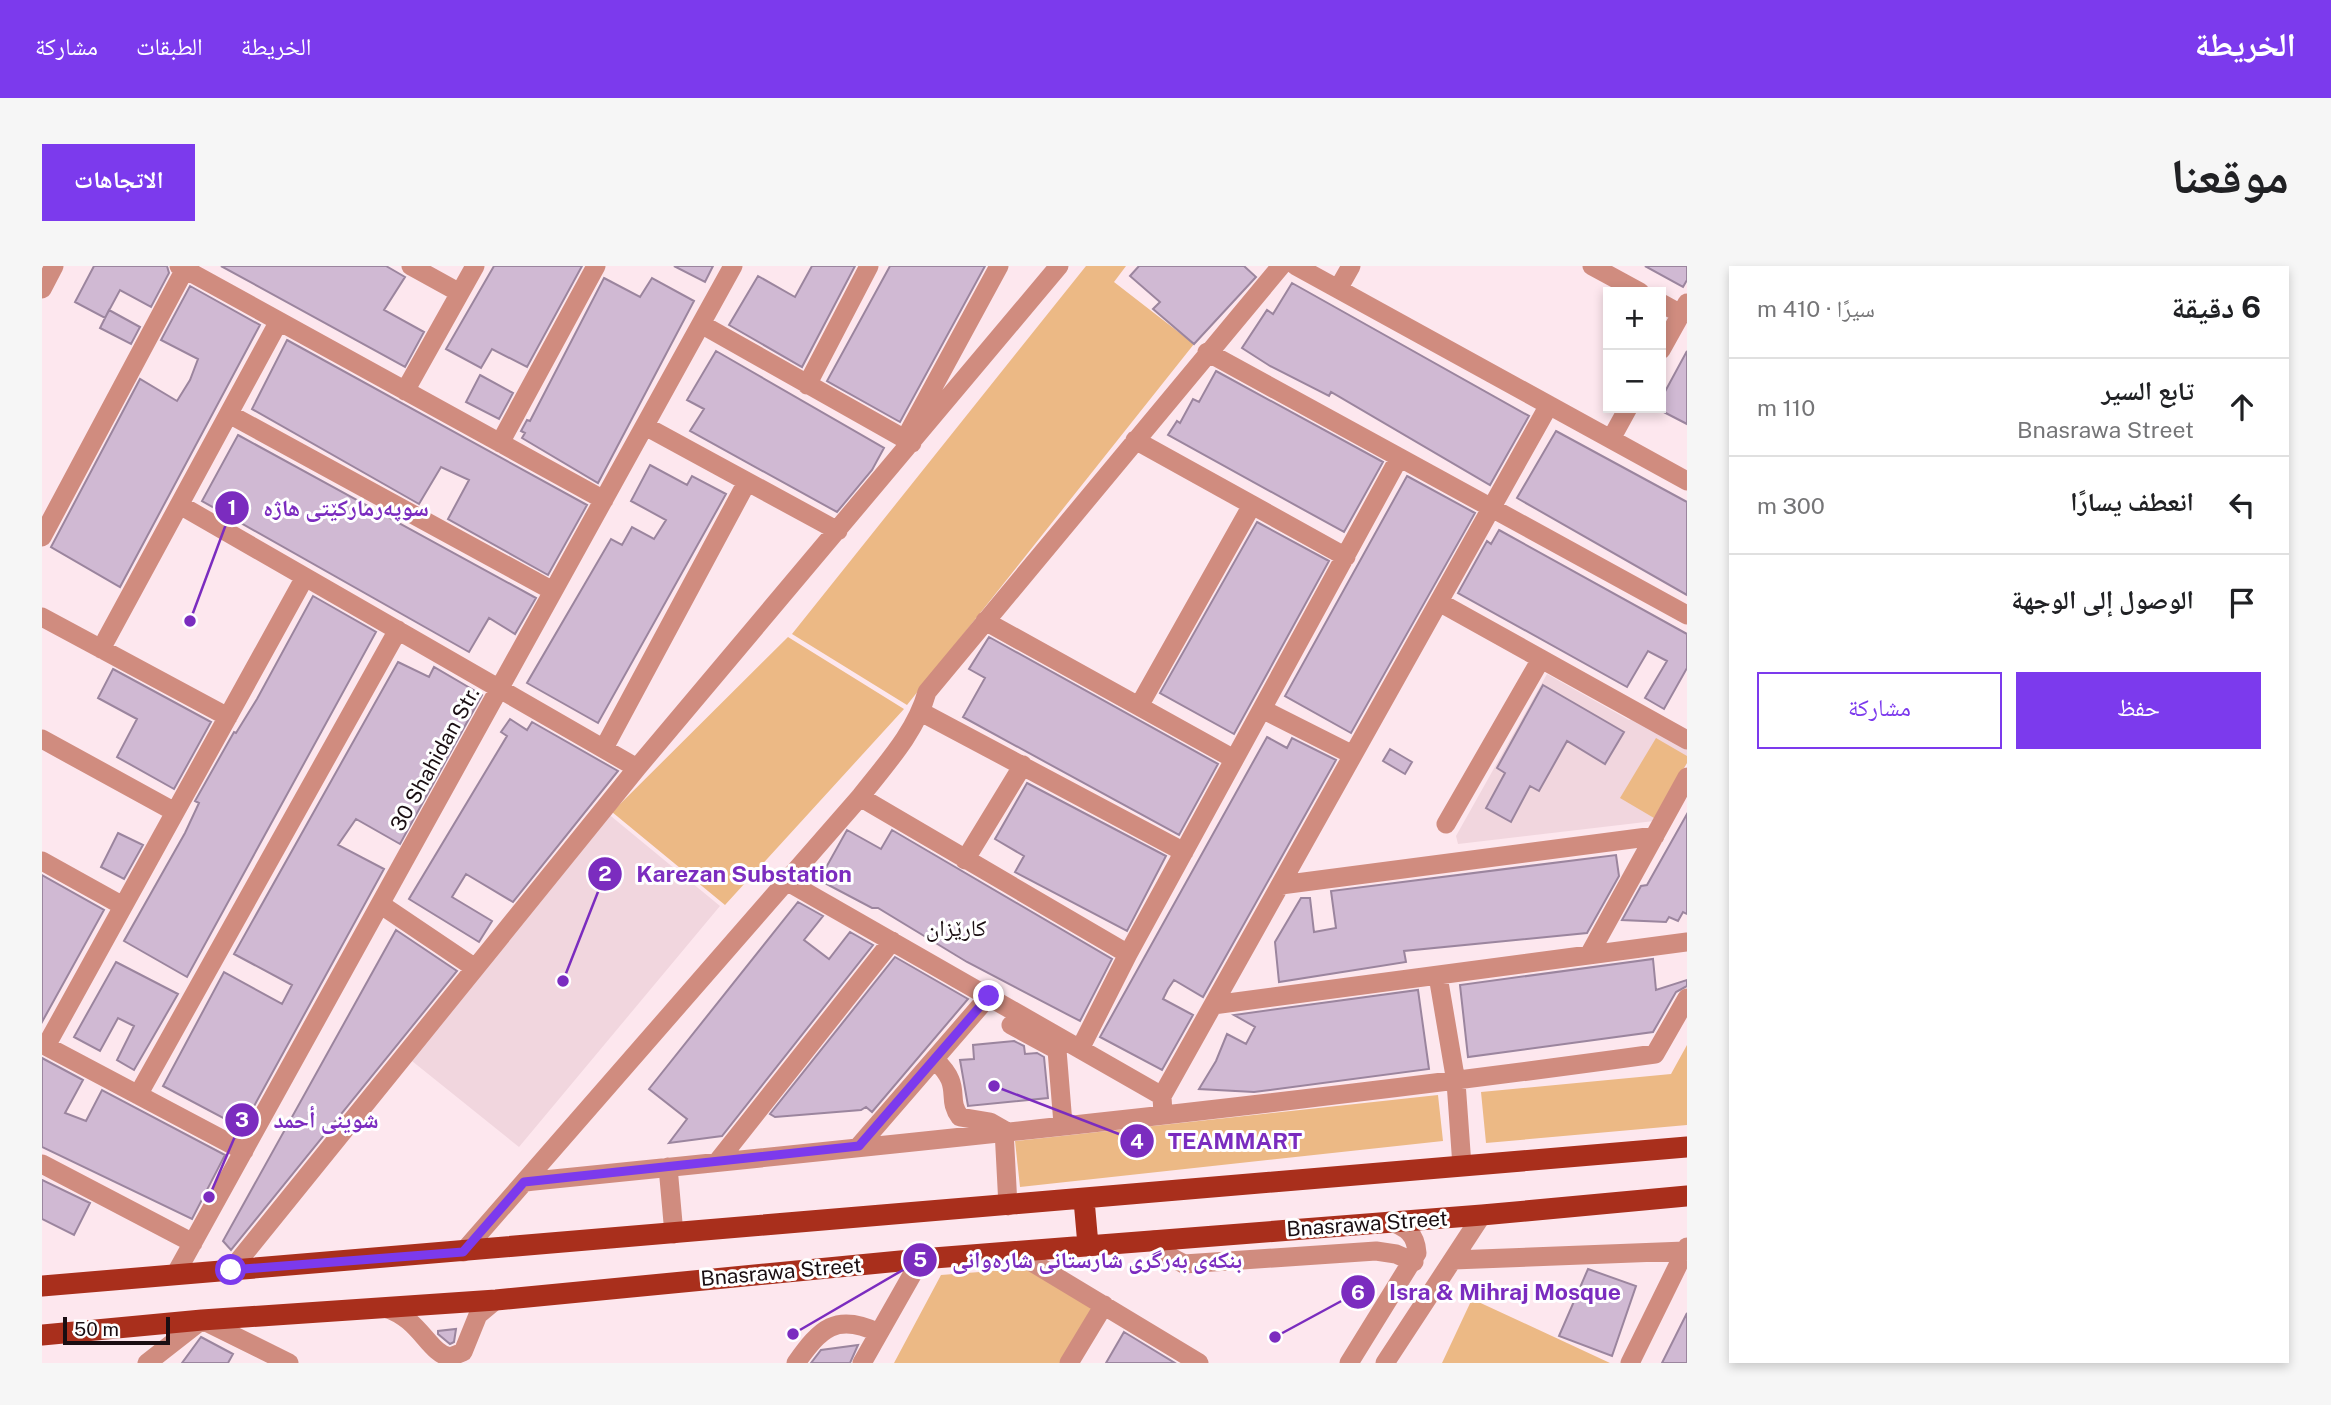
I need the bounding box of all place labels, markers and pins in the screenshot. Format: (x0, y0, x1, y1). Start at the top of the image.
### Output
callout: سوپەرمارکێتی هاژە (214, 486, 443, 530)
callout: Karezan Substation (588, 852, 866, 896)
callout: شوینی أحمد (225, 1098, 393, 1142)
callout: TEAMMART (1119, 1119, 1316, 1163)
callout: بنكەی بەرگری شارستانی شارەوانی (903, 1238, 1256, 1282)
callout: Isra & Mihraj Mosque (1340, 1270, 1635, 1314)

